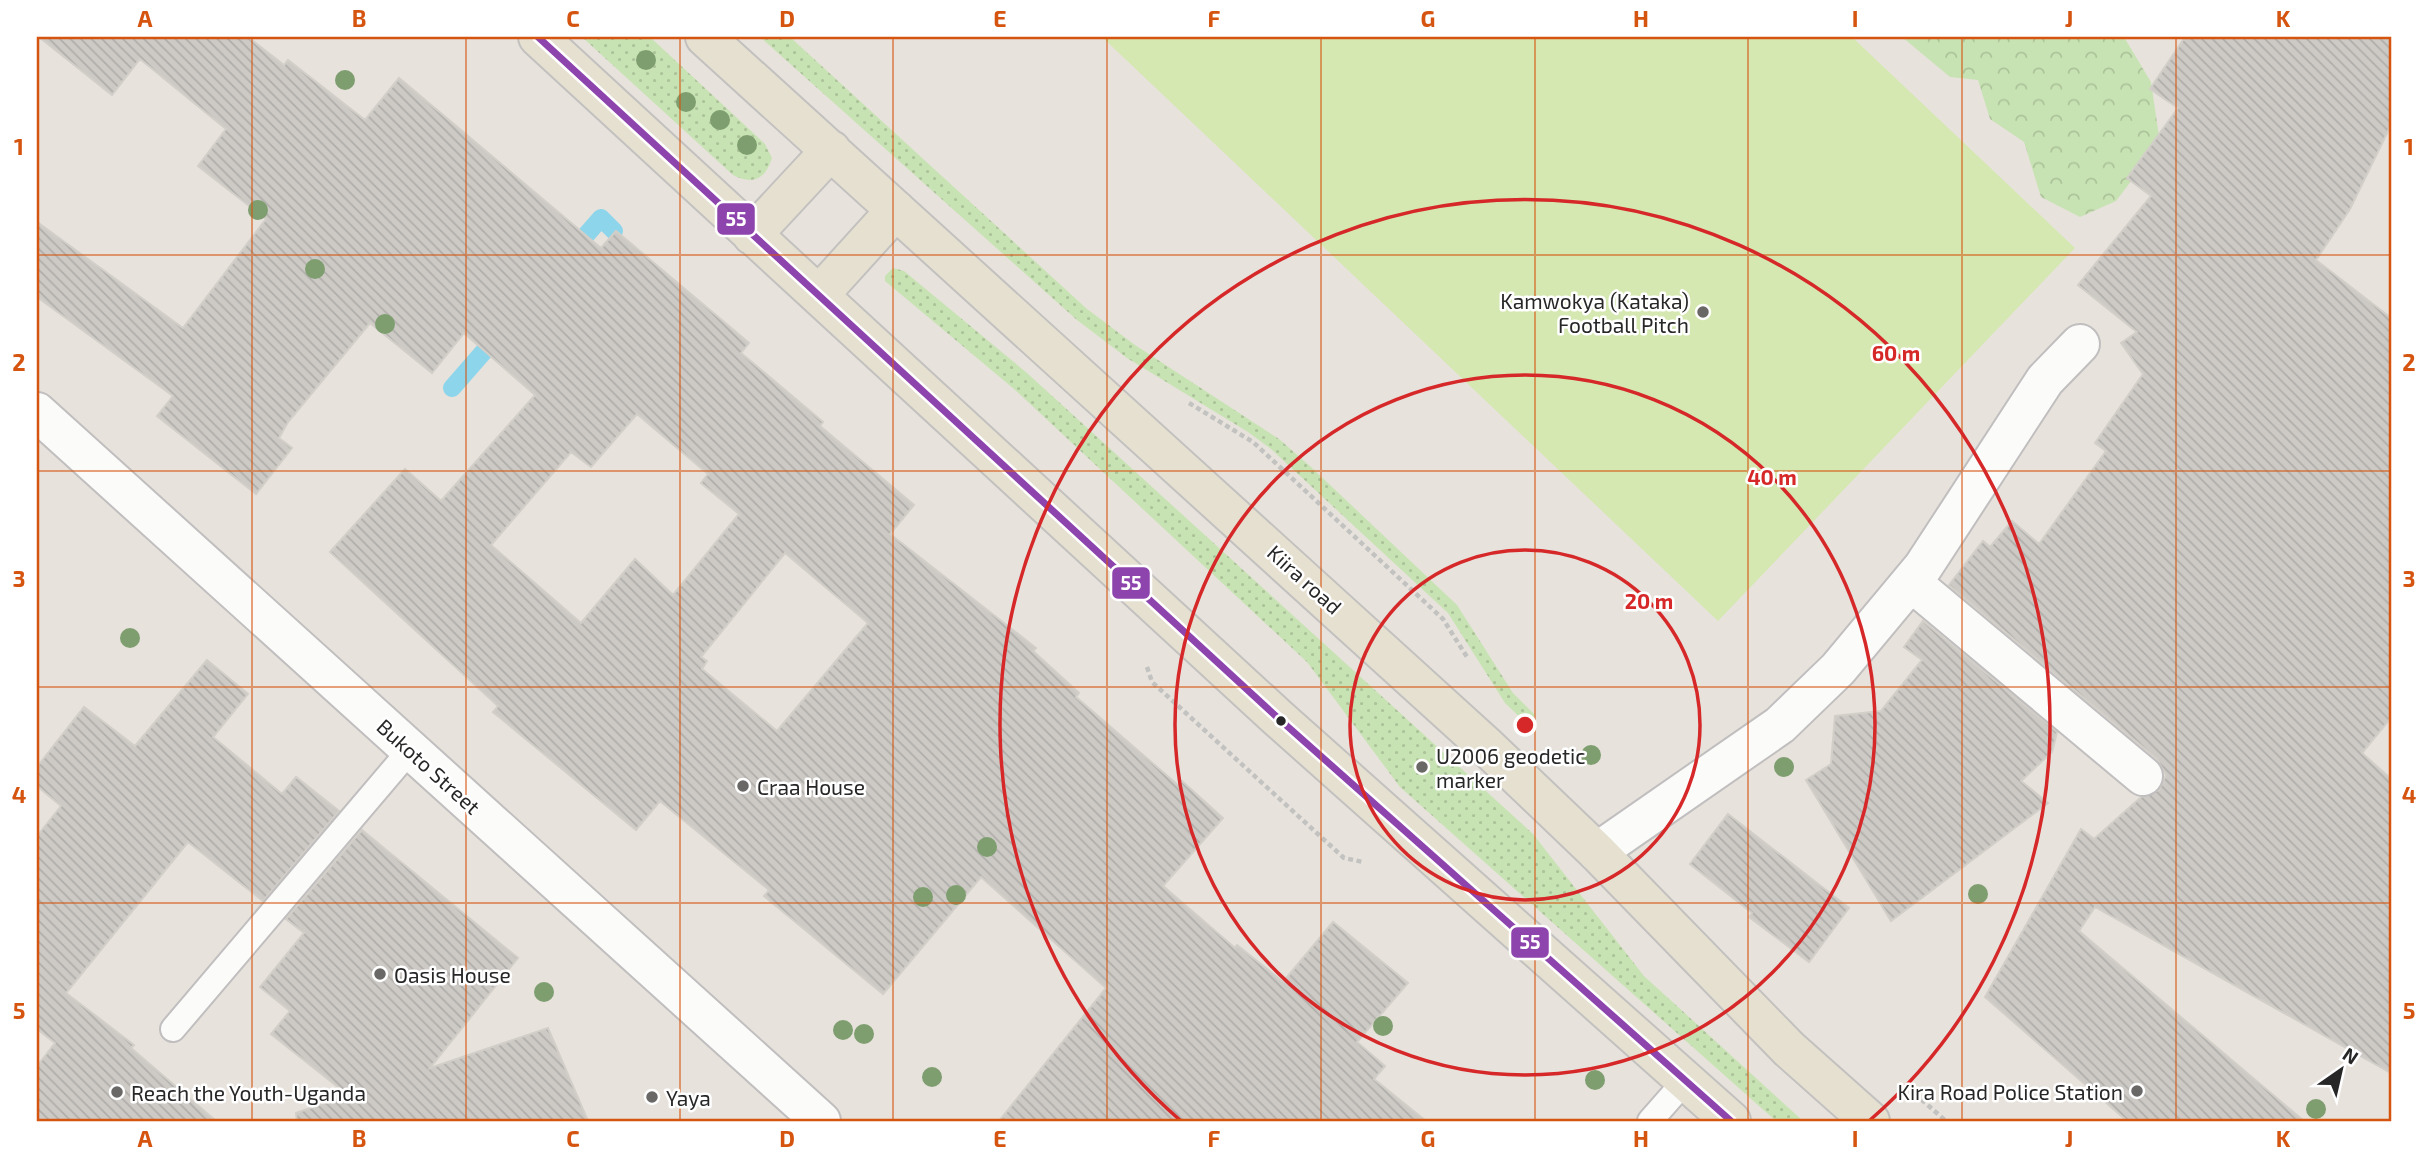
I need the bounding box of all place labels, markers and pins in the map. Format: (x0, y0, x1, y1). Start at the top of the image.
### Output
place label: Kamwokya (Kataka) Football Pitch (1500, 288, 1689, 337)
marker: Kamwokya (Kataka) Football Pitch (1695, 304, 1711, 320)
centre of rings (1513, 713, 1537, 737)
unlabelled marker (1274, 714, 1288, 728)
place label: U2006 geodetic marker (1436, 743, 1585, 792)
marker: U2006 geodetic marker (1414, 759, 1430, 775)
place label: Craa House (757, 774, 865, 799)
marker: Craa House (735, 778, 751, 794)
place label: Oasis House (394, 962, 511, 987)
marker: Oasis House (372, 966, 388, 982)
place label: Kira Road Police Station (1897, 1079, 2123, 1104)
place label: Reach the Youth-Uganda (131, 1080, 366, 1105)
marker: Kira Road Police Station (2129, 1083, 2145, 1099)
marker: Reach the Youth-Uganda (109, 1084, 125, 1100)
place label: Yaya (666, 1085, 711, 1110)
marker: Yaya (644, 1089, 660, 1105)

